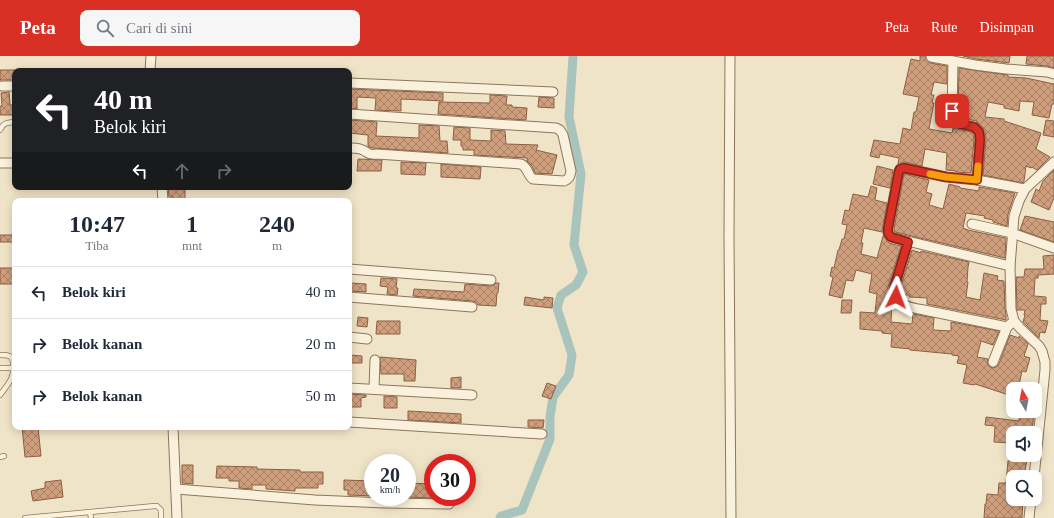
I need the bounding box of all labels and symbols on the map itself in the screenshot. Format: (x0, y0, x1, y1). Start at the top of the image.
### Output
pin (935, 94, 969, 128)
position arrow (875, 276, 917, 318)
north arrow (1006, 382, 1042, 418)
speed limit sign: 30 (424, 454, 476, 506)

